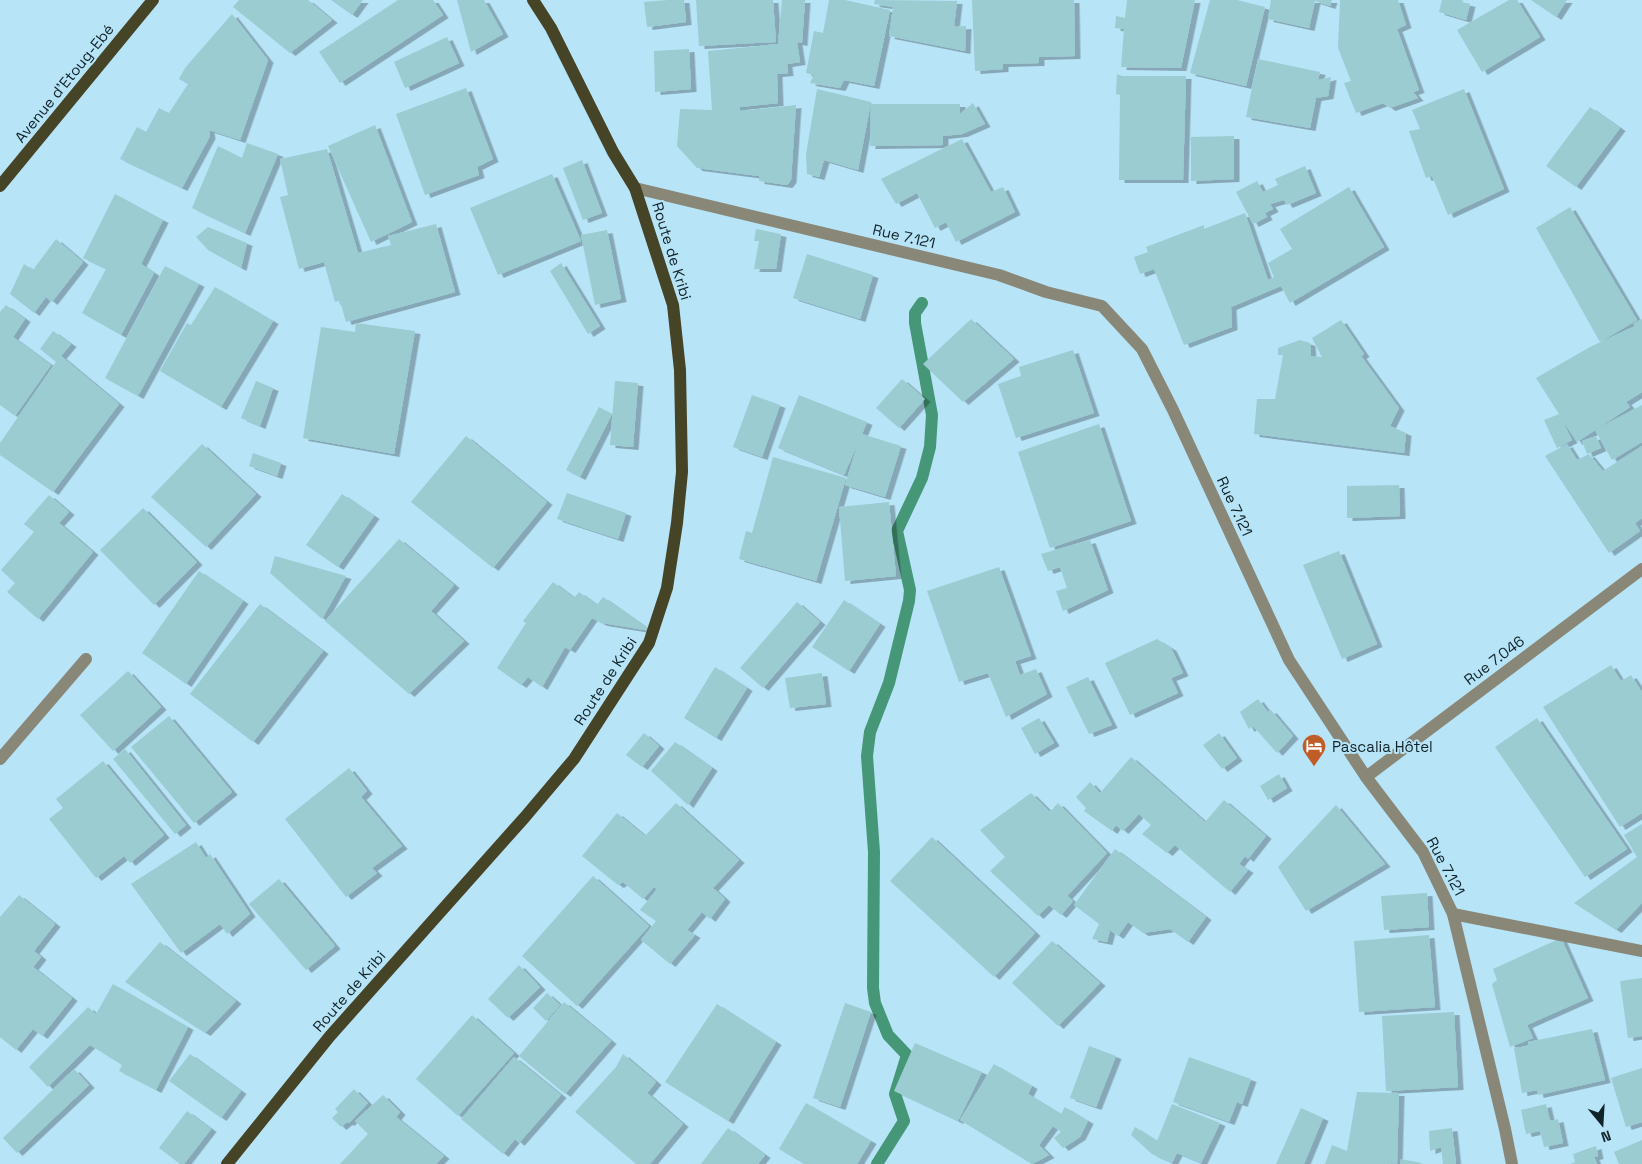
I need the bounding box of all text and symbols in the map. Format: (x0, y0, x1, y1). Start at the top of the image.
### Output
street label: Avenue d'Etoug-Ebé (10, 20, 118, 146)
street label: Route de Kribi (648, 200, 696, 302)
street label: Rue 7.121 (871, 220, 937, 252)
street label: Rue 7.121 (1213, 473, 1257, 539)
street label: Rue 7.046 (1460, 631, 1528, 689)
street label: Route de Kribi (569, 633, 641, 729)
hotel icon: Pascalia Hôtel (1301, 733, 1327, 767)
place label: Pascalia Hôtel (1332, 737, 1433, 756)
street label: Rue 7.121 (1423, 833, 1469, 899)
street label: Route de Kribi (309, 946, 389, 1036)
north arrow (1577, 1099, 1627, 1149)
text: N (1599, 1126, 1613, 1146)

